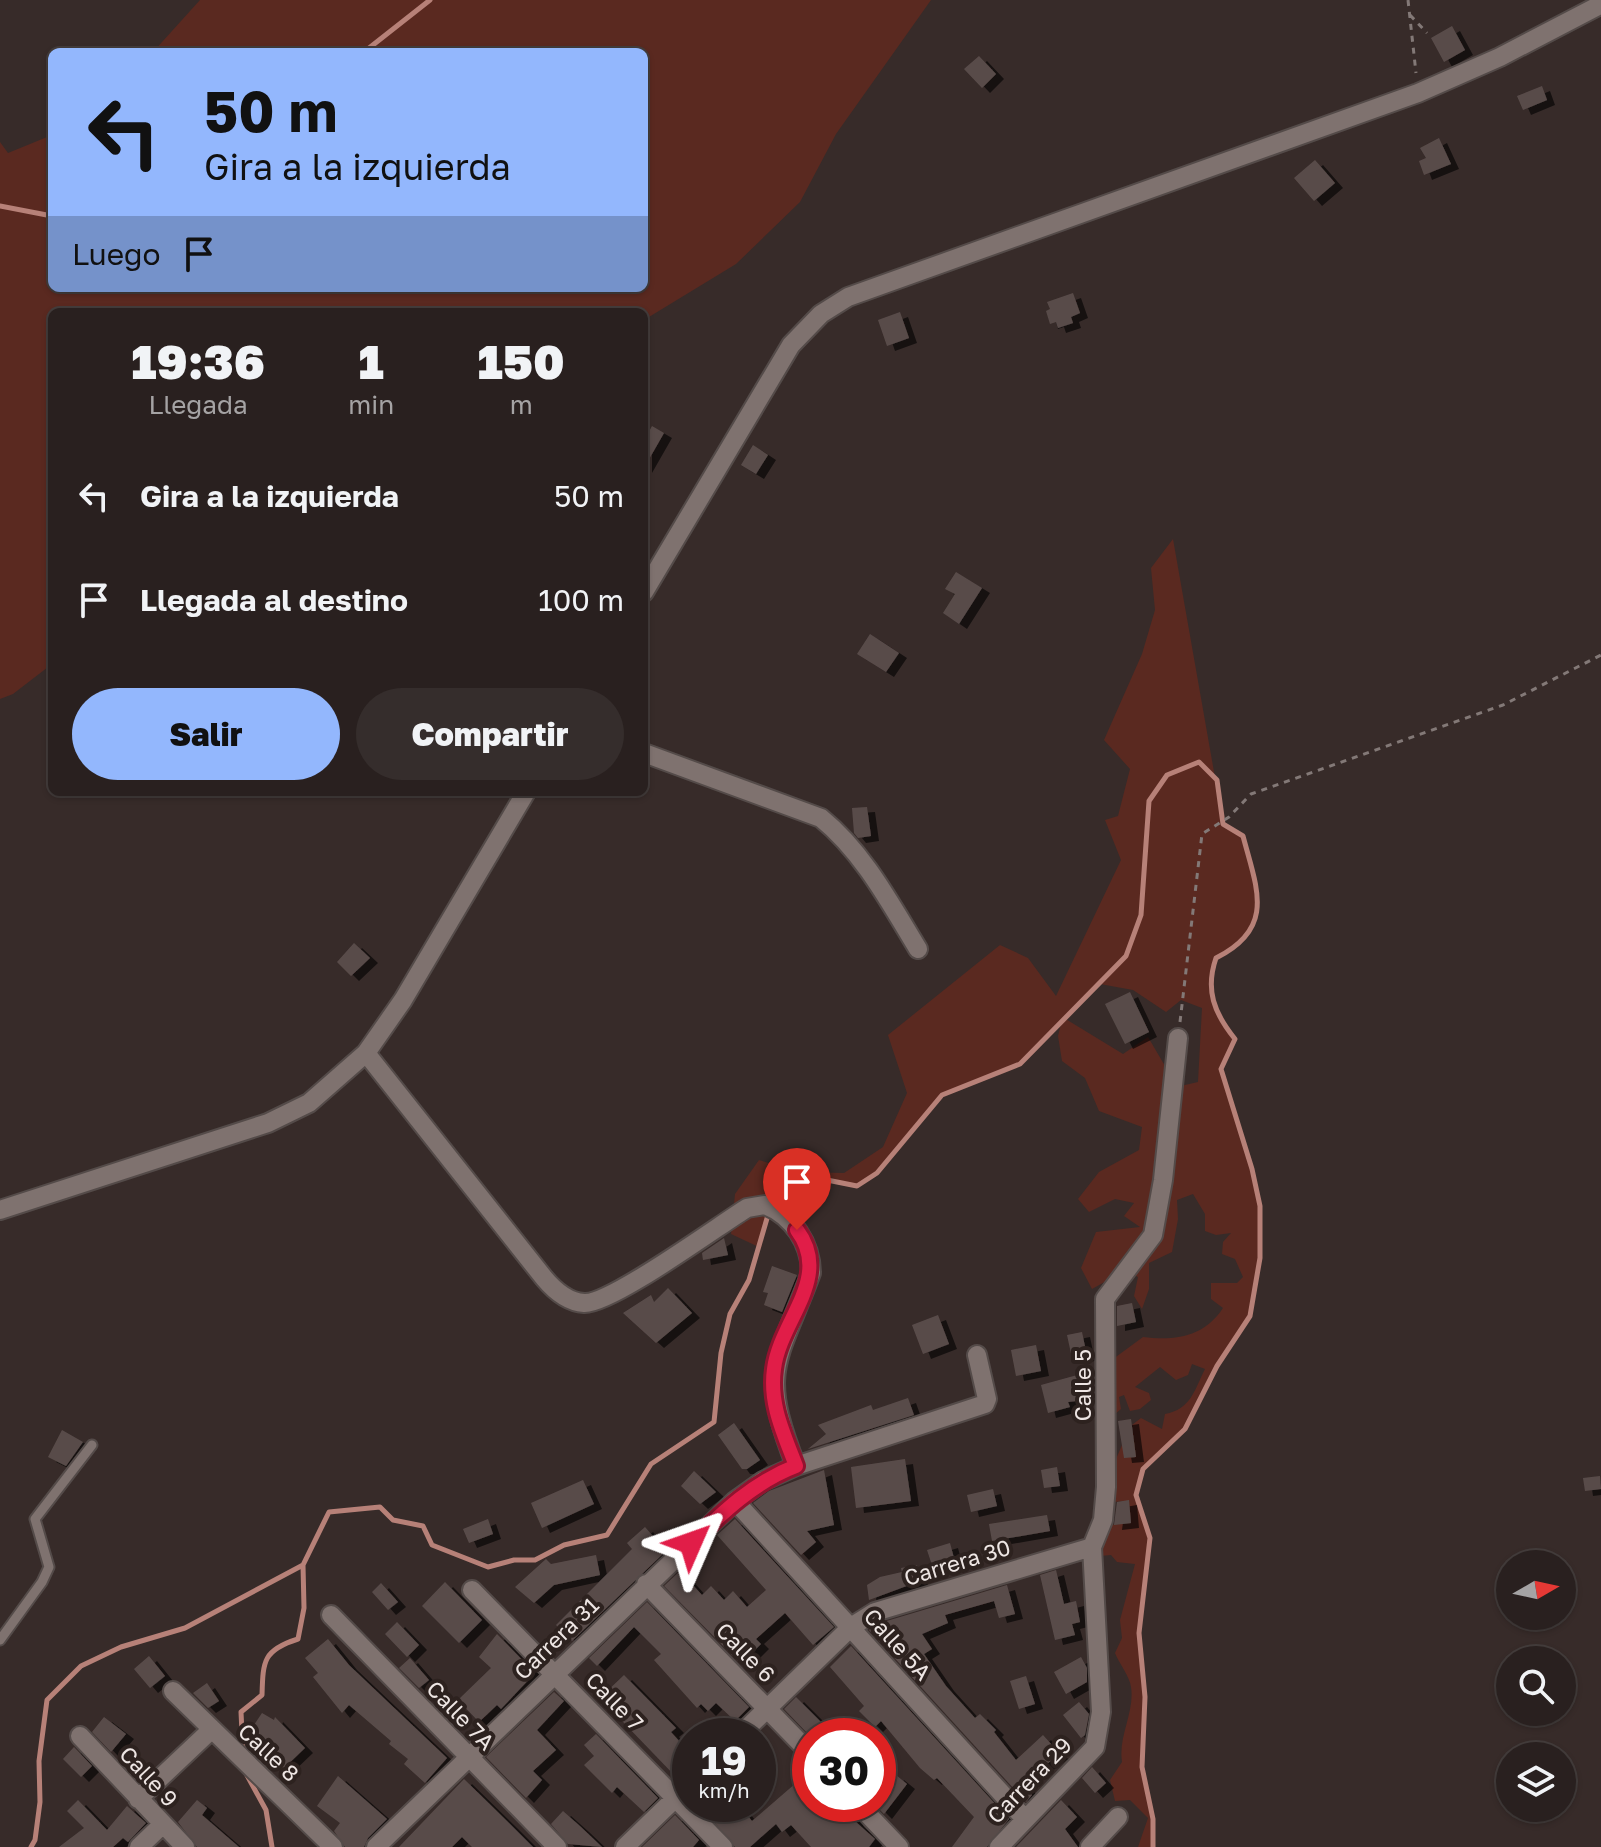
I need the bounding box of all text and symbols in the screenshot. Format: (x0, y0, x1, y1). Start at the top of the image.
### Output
text: 50 m (204, 77, 338, 144)
icon: left (72, 80, 176, 184)
text: Gira a la izquierda (204, 145, 511, 188)
icon: arrive (177, 232, 221, 276)
text: Luego (72, 236, 161, 272)
text: 19:36 (131, 332, 265, 390)
text: 1 (359, 332, 384, 390)
text: 150 (478, 332, 565, 390)
text: Llegada (149, 389, 248, 420)
text: min (348, 389, 394, 420)
text: m (510, 389, 533, 420)
icon: left (72, 474, 116, 518)
text: Gira a la izquierda (140, 478, 399, 514)
text: 50 m (554, 478, 624, 514)
icon: arrive (72, 578, 116, 622)
text: Llegada al destino (140, 582, 408, 618)
text: 100 m (538, 582, 624, 618)
button: Salir (72, 688, 340, 780)
button: Compartir (356, 688, 624, 780)
pin (763, 1148, 831, 1230)
icon: arrive (775, 1160, 819, 1204)
street label: Calle 5 (1069, 1349, 1096, 1421)
position arrow (649, 1501, 733, 1585)
street label: Carrera 30 (901, 1533, 1013, 1591)
north arrow (1496, 1550, 1576, 1630)
map controls (1496, 1550, 1576, 1822)
street label: Carrera 31 (508, 1591, 604, 1685)
street label: Calle 5A (859, 1603, 937, 1686)
street label: Calle 6 (711, 1616, 781, 1688)
button: search (1496, 1646, 1576, 1726)
street label: Calle 7 (581, 1666, 649, 1736)
street label: Calle 7A (421, 1675, 501, 1755)
street label: Calle 8 (233, 1717, 305, 1787)
speed limit sign: 30 (792, 1718, 896, 1822)
street label: Carrera 29 (981, 1731, 1077, 1829)
text: 19 (701, 1736, 747, 1784)
street label: Calle 9 (114, 1740, 184, 1812)
button: layers (1496, 1742, 1576, 1822)
text: km/h (699, 1778, 749, 1802)

